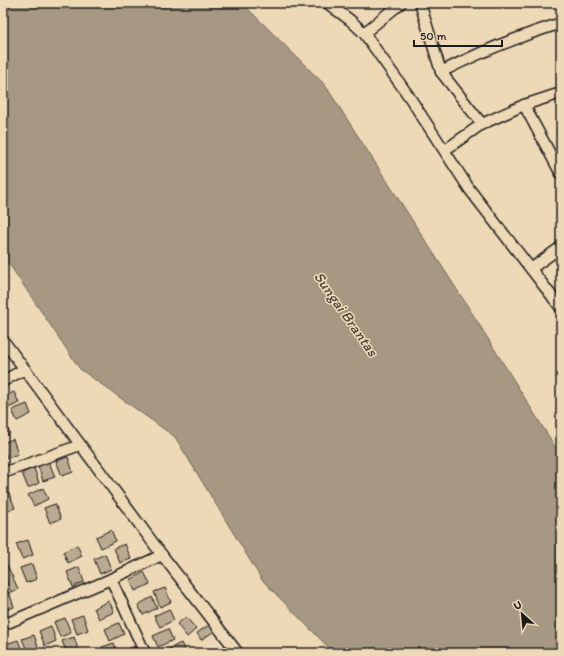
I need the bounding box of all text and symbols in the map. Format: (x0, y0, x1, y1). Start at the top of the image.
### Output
scale bar (414, 22, 502, 48)
text: 50 m (420, 29, 446, 43)
water label: Sungai Brantas (310, 268, 382, 361)
north arrow (502, 594, 542, 634)
text: U (511, 598, 524, 613)

